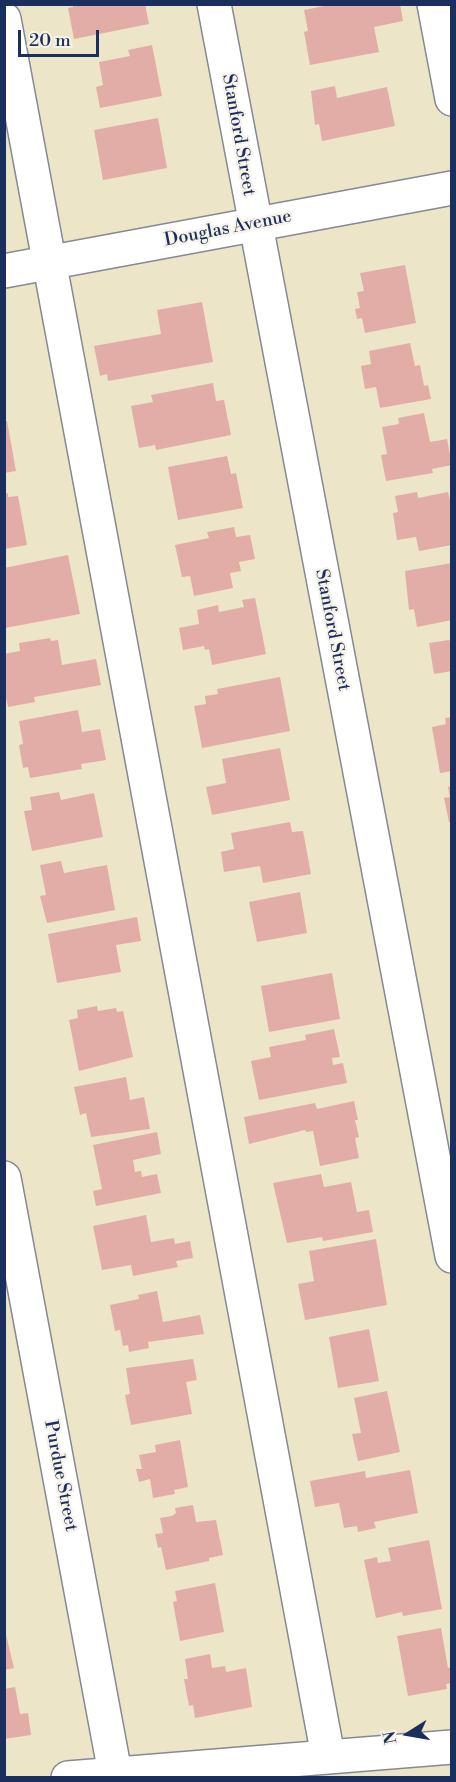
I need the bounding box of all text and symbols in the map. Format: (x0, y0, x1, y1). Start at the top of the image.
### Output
scale bar (21, 18, 102, 56)
text: 20 m (29, 29, 71, 52)
street label: Stanford Street (217, 72, 259, 198)
street label: Douglas Avenue (163, 206, 293, 252)
street label: Stanford Street (310, 567, 354, 693)
street label: Purdue Street (39, 1419, 81, 1533)
north arrow (378, 1704, 438, 1764)
text: N (379, 1729, 401, 1746)

